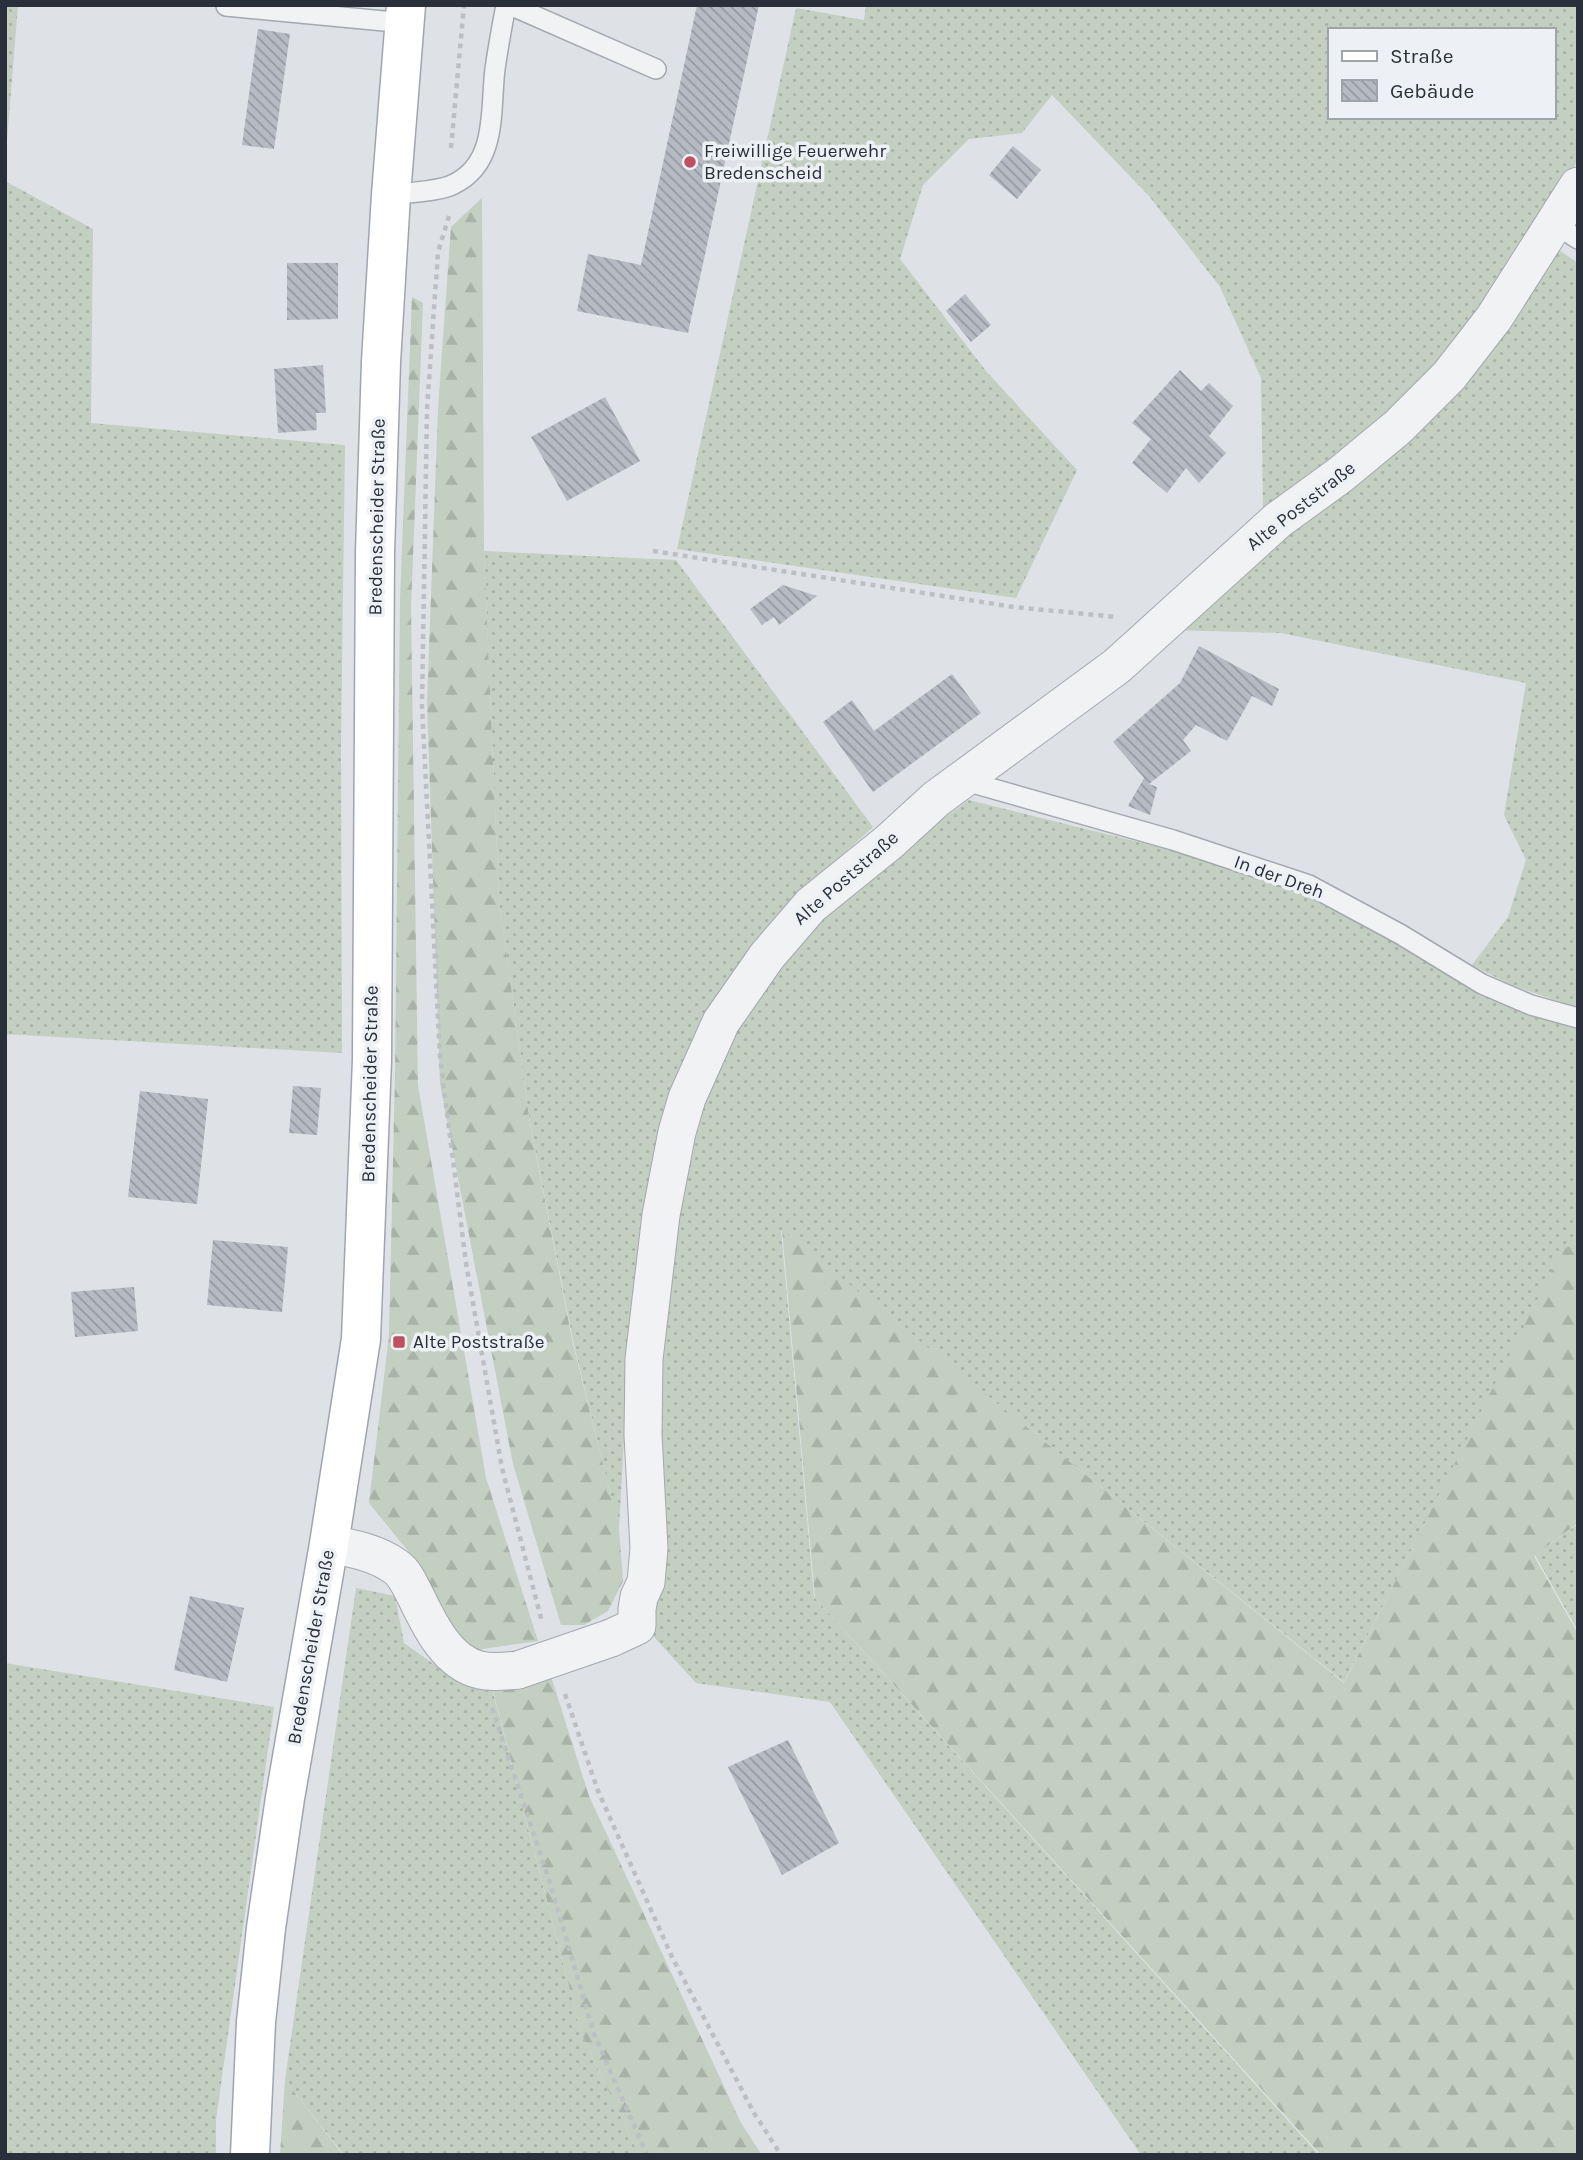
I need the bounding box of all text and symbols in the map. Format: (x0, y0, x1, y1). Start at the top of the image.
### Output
legend (1328, 28, 1555, 119)
text: Straße (1390, 44, 1453, 68)
text: Gebäude (1390, 79, 1474, 103)
place label: Freiwillige Feuerwehr Bredenscheid (704, 140, 886, 184)
marker: Freiwillige Feuerwehr Bredenscheid (682, 154, 698, 170)
street label: Bredenscheider Straße (364, 418, 390, 616)
street label: Alte Poststraße (1242, 457, 1360, 555)
street label: Alte Poststraße (789, 827, 903, 929)
street label: In der Dreh (1231, 851, 1327, 903)
street label: Bredenscheider Straße (357, 985, 383, 1183)
place label: Alte Poststraße (413, 1331, 545, 1353)
marker: Alte Poststraße (391, 1334, 407, 1350)
street label: Bredenscheider Straße (283, 1548, 339, 1746)

